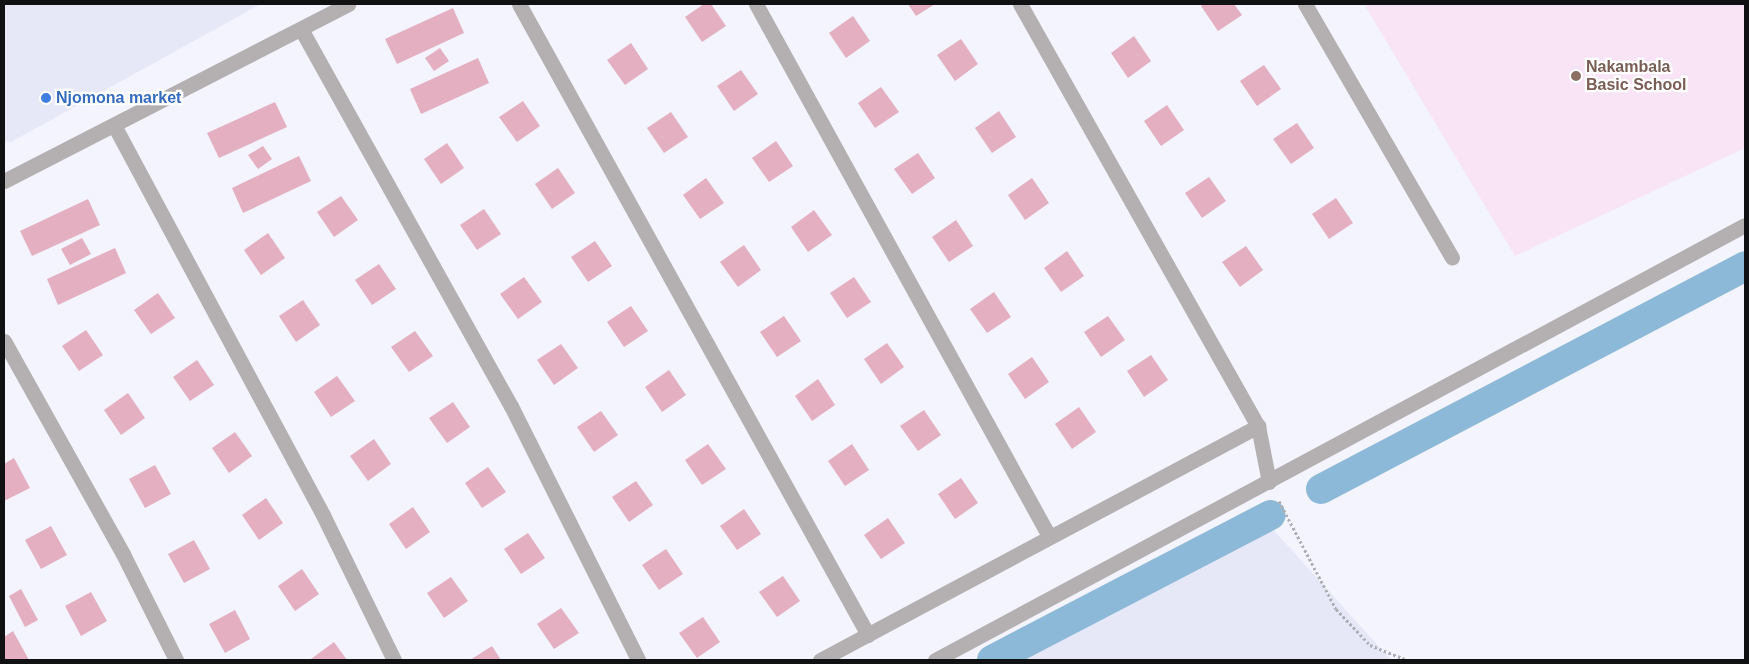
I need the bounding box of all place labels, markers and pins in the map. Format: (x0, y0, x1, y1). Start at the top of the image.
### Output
place label: Nakambala Basic School (1586, 57, 1686, 95)
marker: Nakambala Basic School (1570, 70, 1582, 82)
place label: Njomona market (56, 88, 181, 108)
marker: Njomona market (40, 92, 52, 104)

